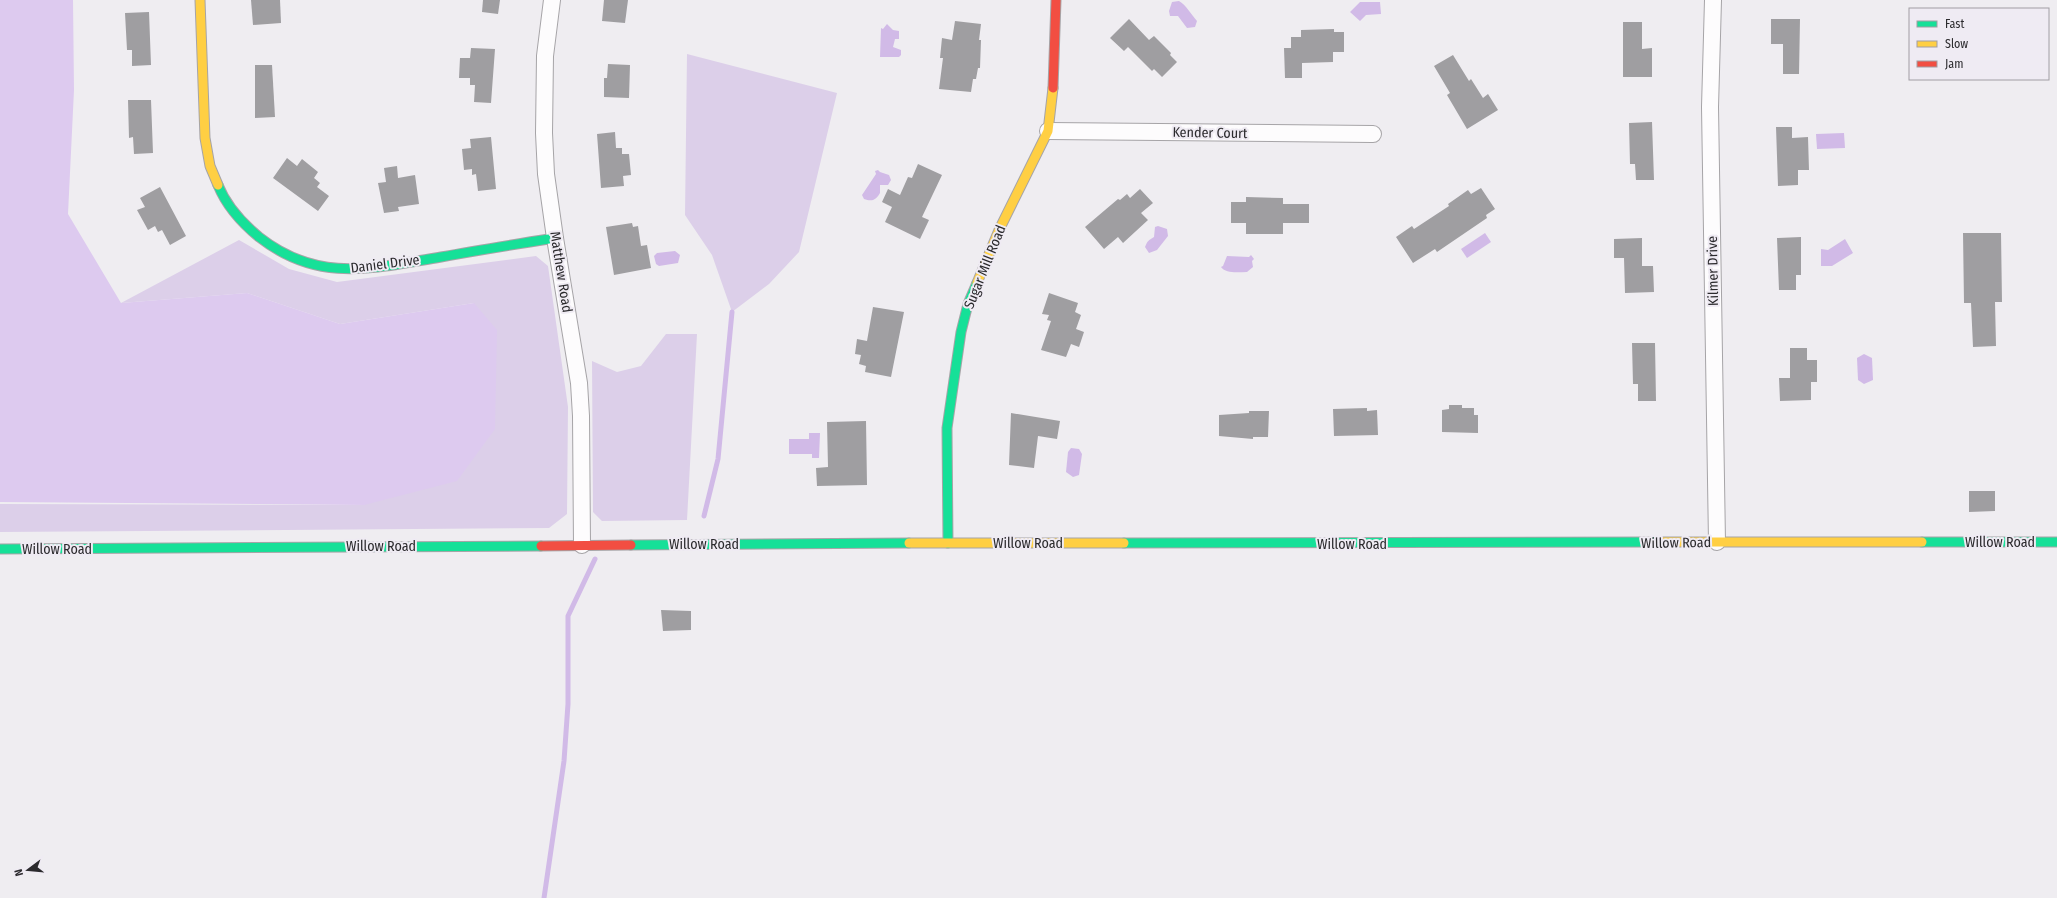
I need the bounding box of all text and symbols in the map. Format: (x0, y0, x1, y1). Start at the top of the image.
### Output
legend (1909, 8, 2049, 80)
text: Fast (1945, 17, 1964, 31)
text: Slow (1945, 37, 1968, 51)
text: Jam (1945, 57, 1963, 71)
street label: Kender Court (1172, 124, 1248, 142)
street label: Sugar Mill Road (960, 223, 1010, 311)
street label: Matthew Road (546, 230, 576, 314)
street label: Kilmer Drive (1704, 236, 1722, 306)
street label: Daniel Drive (350, 251, 421, 277)
street label: Willow Road (1641, 534, 1711, 552)
street label: Willow Road (1965, 534, 2035, 551)
street label: Willow Road (993, 535, 1063, 552)
street label: Willow Road (669, 536, 739, 553)
street label: Willow Road (1317, 536, 1387, 553)
street label: Willow Road (346, 538, 416, 555)
street label: Willow Road (22, 541, 92, 558)
north arrow (8, 850, 48, 890)
text: N (12, 868, 26, 878)

